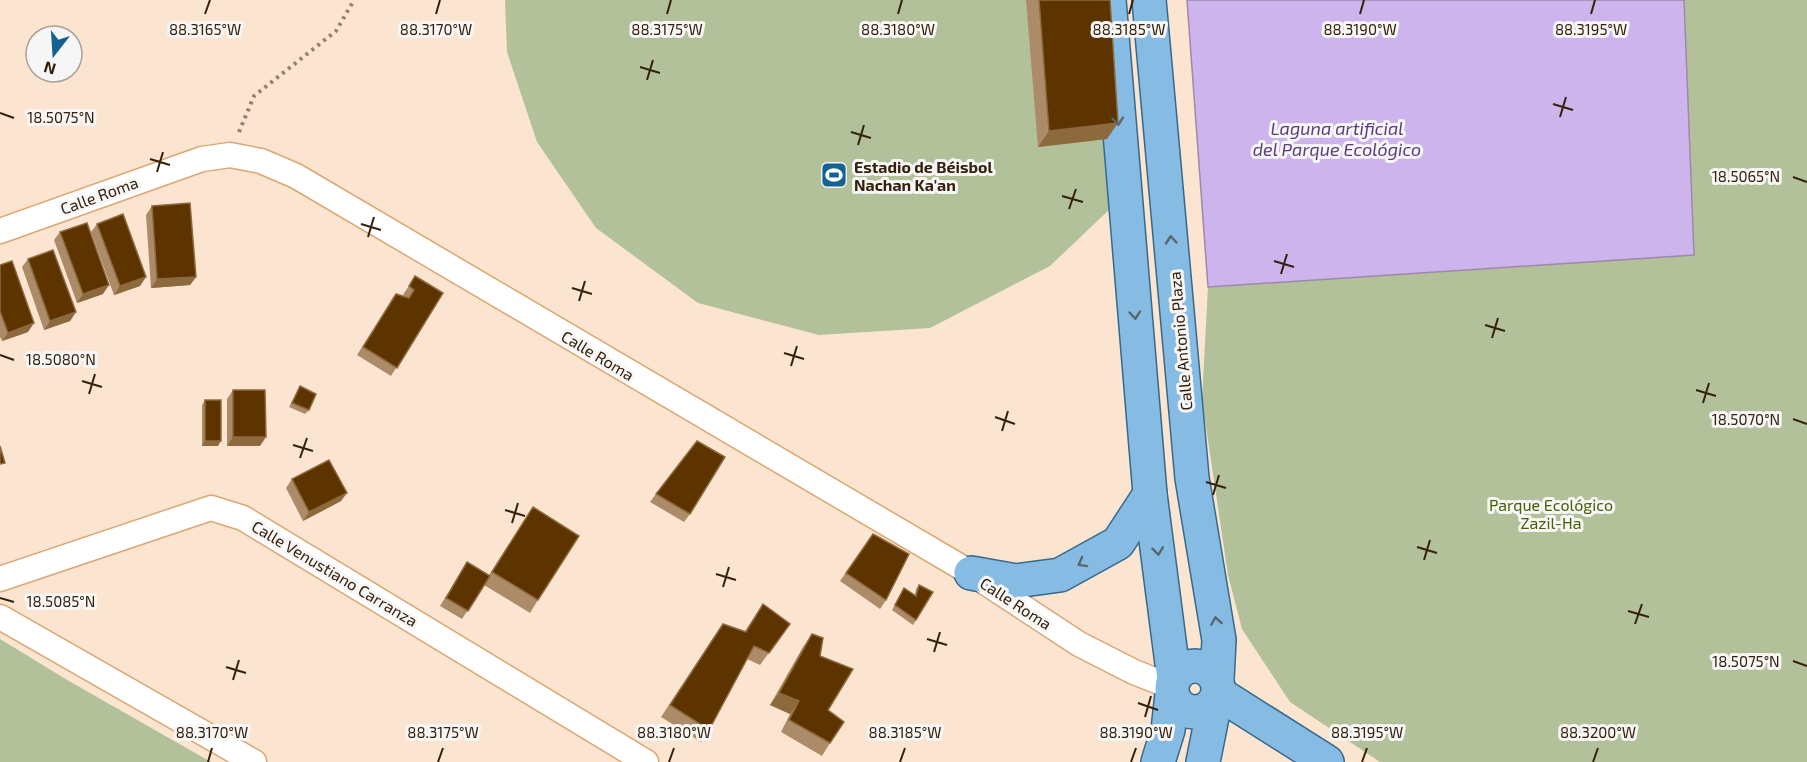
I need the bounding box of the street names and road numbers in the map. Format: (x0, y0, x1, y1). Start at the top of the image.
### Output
street label: Calle Roma (58, 172, 140, 218)
street label: Calle Antonio Plaza (1164, 271, 1196, 411)
street label: Calle Roma (558, 326, 638, 384)
street label: Calle Venustiano Carranza (249, 516, 421, 630)
street label: Calle Roma (977, 573, 1055, 633)

